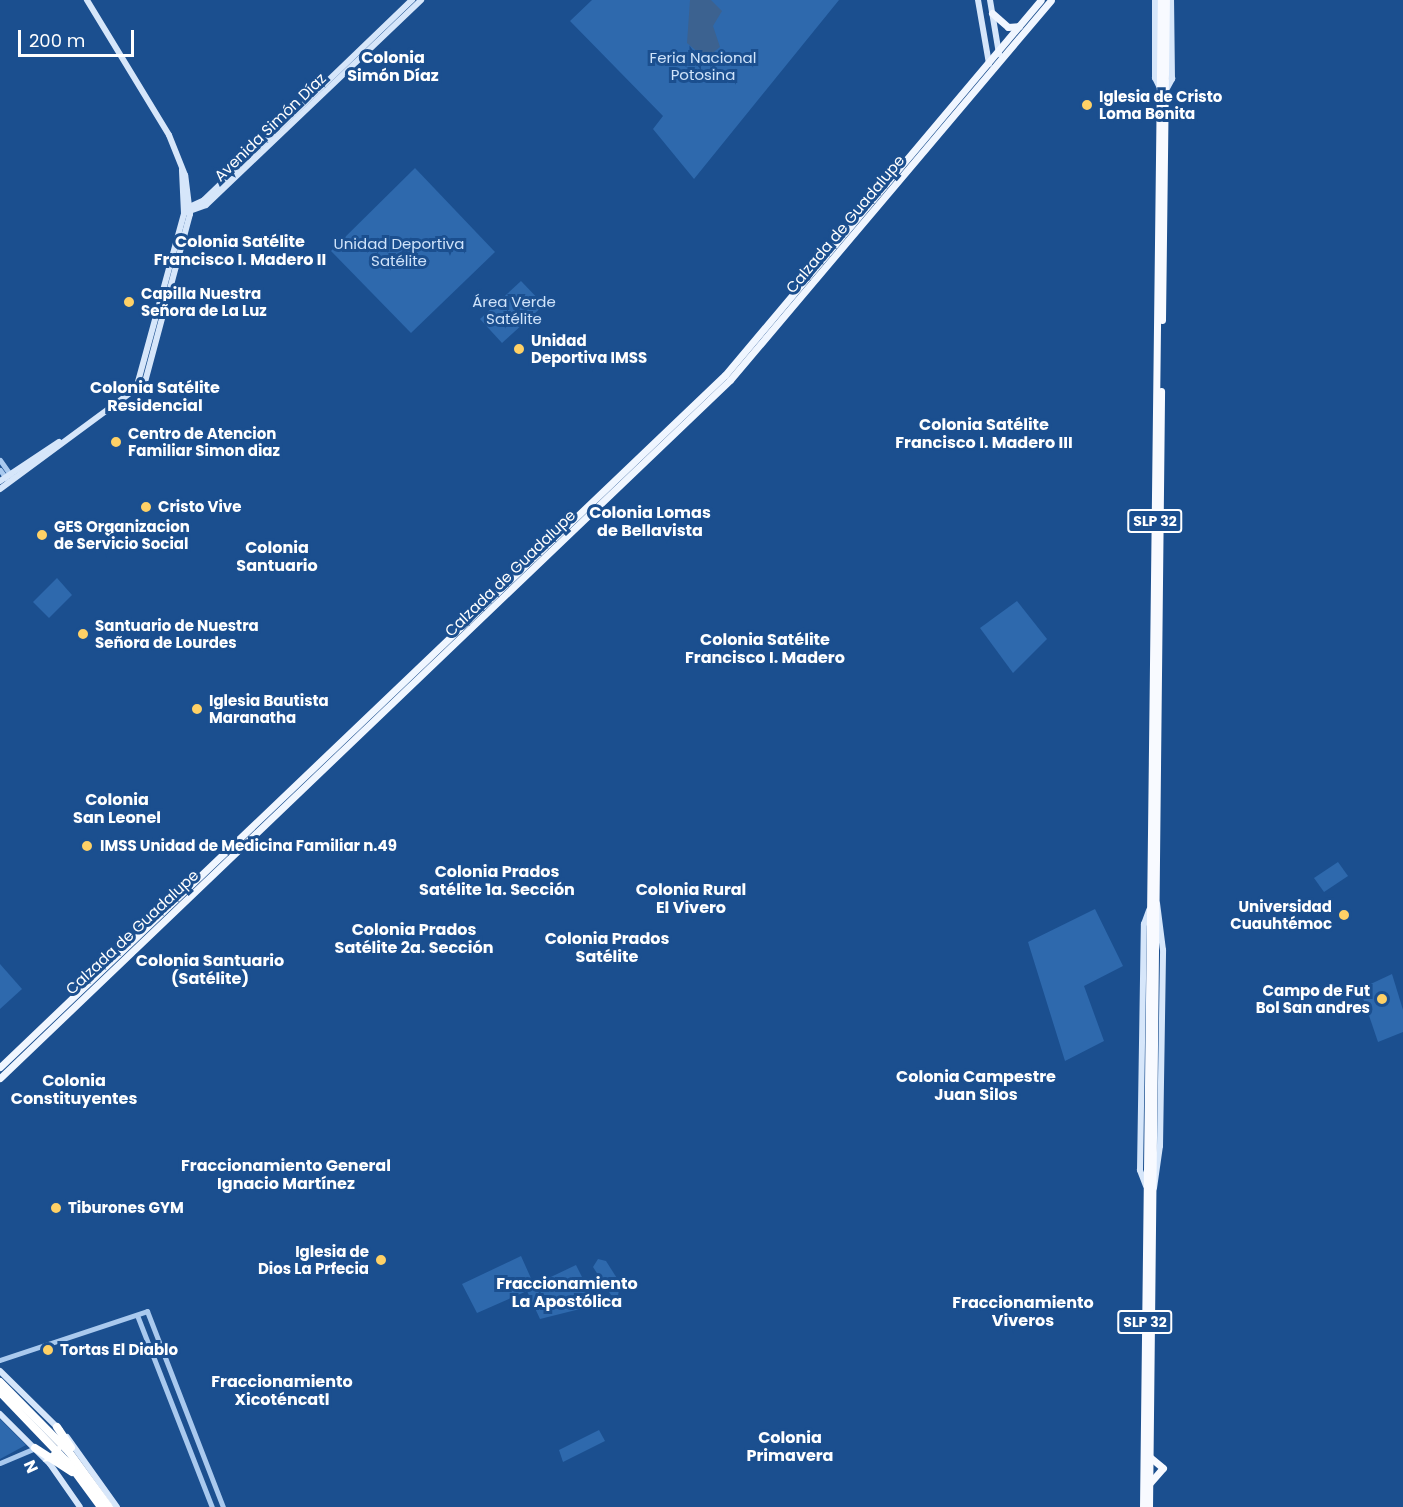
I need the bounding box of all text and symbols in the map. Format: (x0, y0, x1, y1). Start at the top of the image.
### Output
scale bar (21, 18, 136, 56)
text: 200 m (29, 28, 85, 53)
district label: Colonia Simón Díaz (347, 48, 439, 86)
park label: Feria Nacional Potosina (650, 48, 756, 83)
street label: Avenida Simón Díaz (211, 69, 329, 185)
place label: Iglesia de Cristo Loma Bonita (1099, 87, 1222, 122)
marker: Iglesia de Cristo Loma Bonita (1080, 98, 1094, 112)
street label: Calzada de Guadalupe (782, 151, 908, 297)
district label: Colonia Satélite Francisco I. Madero II (154, 232, 326, 270)
park label: Unidad Deportiva Satélite (334, 234, 464, 269)
place label: Capilla Nuestra Señora de La Luz (141, 284, 267, 319)
park label: Área Verde Satélite (472, 292, 556, 327)
marker: Capilla Nuestra Señora de La Luz (122, 295, 136, 309)
place label: Unidad Deportiva IMSS (531, 331, 647, 366)
marker: Unidad Deportiva IMSS (512, 342, 526, 356)
district label: Colonia Satélite Residencial (90, 378, 220, 416)
district label: Colonia Satélite Francisco I. Madero III (895, 415, 1073, 453)
place label: Centro de Atencion Familiar Simon diaz (128, 424, 280, 459)
marker: Centro de Atencion Familiar Simon diaz (109, 435, 123, 449)
place label: Cristo Vive (158, 498, 241, 516)
marker: Cristo Vive (139, 500, 153, 514)
district label: Colonia Lomas de Bellavista (589, 503, 711, 541)
street label: Calzada de Guadalupe (441, 506, 579, 640)
road number: SLP 32 (1126, 510, 1184, 532)
place label: GES Organizacion de Servicio Social (54, 517, 190, 552)
marker: GES Organizacion de Servicio Social (35, 528, 49, 542)
district label: Colonia Santuario (236, 538, 318, 576)
place label: Santuario de Nuestra Señora de Lourdes (95, 616, 259, 651)
marker: Santuario de Nuestra Señora de Lourdes (76, 627, 90, 641)
district label: Colonia Satélite Francisco I. Madero (685, 630, 845, 668)
place label: Iglesia Bautista Maranatha (209, 691, 329, 726)
marker: Iglesia Bautista Maranatha (190, 702, 204, 716)
district label: Colonia San Leonel (73, 790, 161, 828)
marker: IMSS Unidad de Medicina Familiar n.49 (78, 837, 96, 855)
place label: IMSS Unidad de Medicina Familiar n.49 (100, 837, 397, 855)
district label: Colonia Prados Satélite 1a. Sección (419, 862, 575, 900)
street label: Calzada de Guadalupe (62, 866, 202, 998)
district label: Colonia Rural El Vivero (636, 880, 746, 918)
place label: Universidad Cuauhtémoc (1230, 897, 1332, 932)
marker: Universidad Cuauhtémoc (1337, 908, 1351, 922)
district label: Colonia Prados Satélite 2a. Sección (335, 920, 493, 958)
district label: Colonia Prados Satélite (545, 929, 669, 967)
district label: Colonia Santuario (Satélite) (136, 951, 284, 989)
place label: Campo de Fut Bol San andres (1256, 981, 1370, 1016)
marker: Campo de Fut Bol San andres (1375, 992, 1389, 1006)
district label: Colonia Campestre Juan Silos (896, 1067, 1056, 1105)
district label: Colonia Constituyentes (11, 1071, 137, 1109)
district label: Fraccionamiento General Ignacio Martínez (181, 1156, 391, 1194)
place label: Tiburones GYM (68, 1199, 184, 1217)
marker: Tiburones GYM (49, 1201, 63, 1215)
place label: Iglesia de Dios La Prfecia (258, 1242, 369, 1277)
marker: Iglesia de Dios La Prfecia (374, 1253, 388, 1267)
district label: Fraccionamiento La Apostólica (496, 1274, 638, 1312)
district label: Fraccionamiento Viveros (952, 1293, 1094, 1331)
road number: SLP 32 (1116, 1311, 1174, 1333)
place label: Tortas El Diablo (60, 1341, 178, 1359)
marker: Tortas El Diablo (41, 1343, 55, 1357)
district label: Fraccionamiento Xicoténcatl (211, 1372, 353, 1410)
district label: Colonia Primavera (747, 1428, 833, 1466)
north arrow (18, 1429, 78, 1489)
text: N (18, 1456, 44, 1477)

